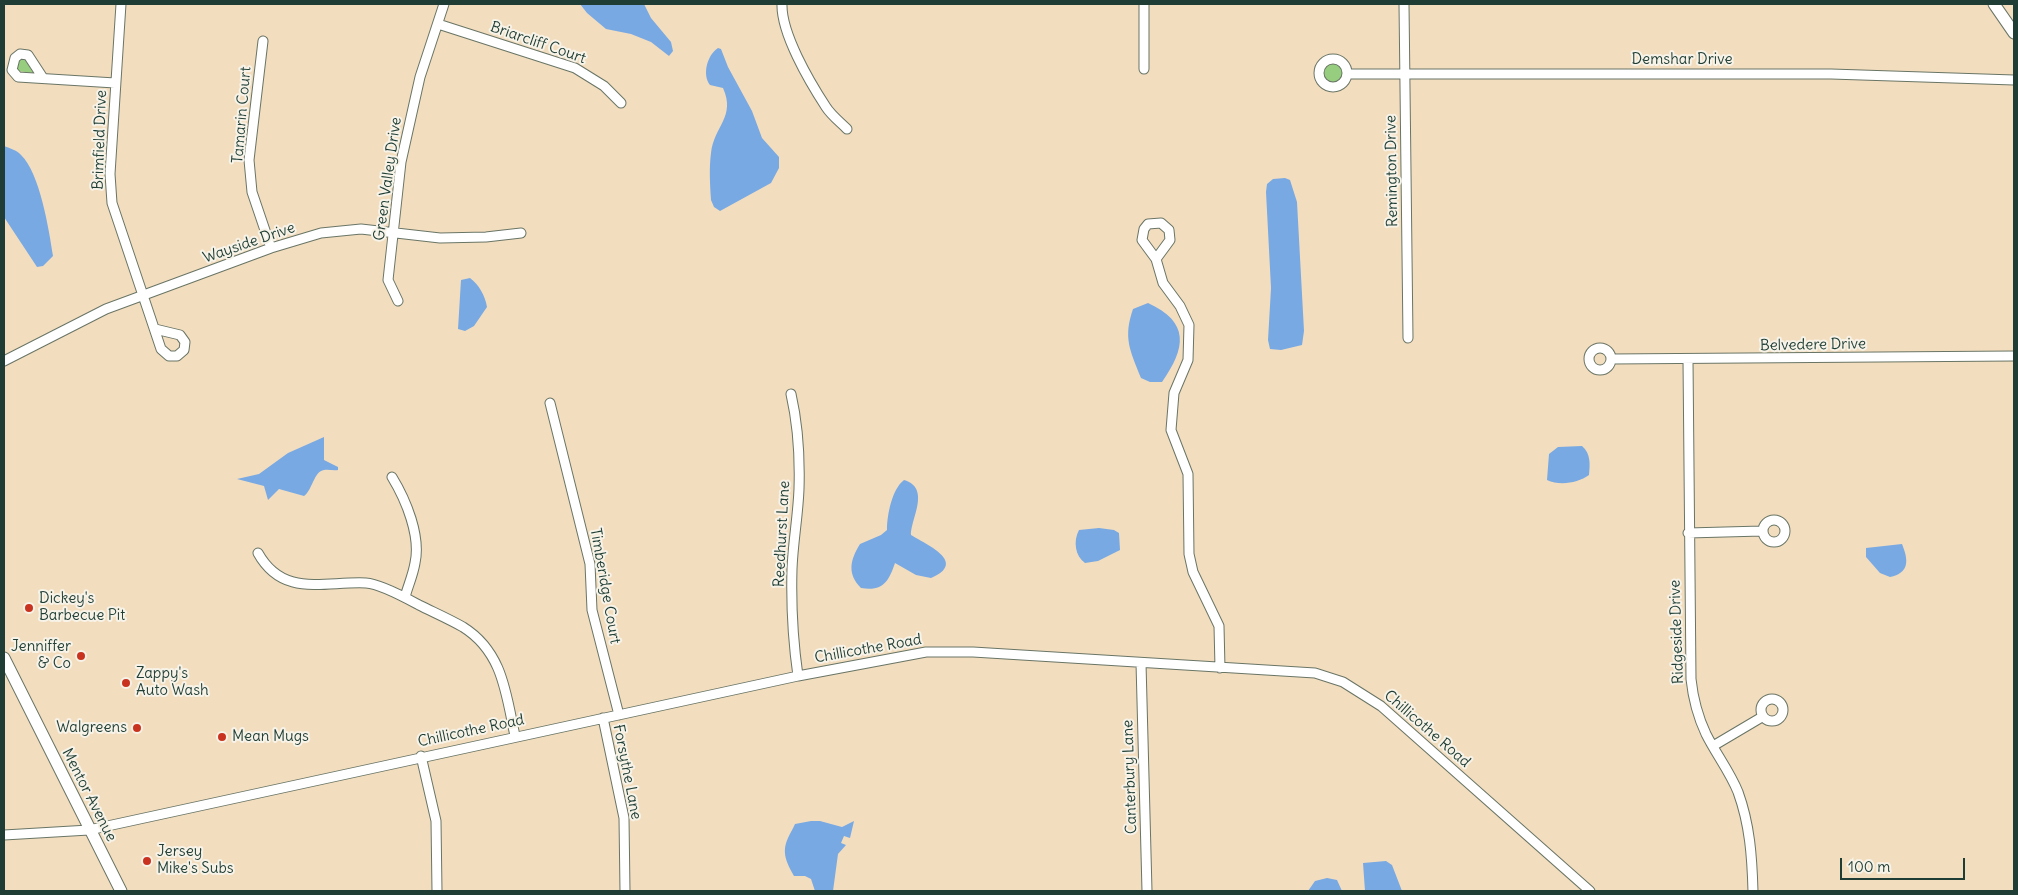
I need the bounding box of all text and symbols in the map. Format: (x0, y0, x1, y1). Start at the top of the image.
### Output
street label: Briarcliff Court (488, 18, 588, 68)
street label: Demshar Drive (1631, 51, 1733, 69)
street label: Tamarin Court (229, 66, 255, 164)
street label: Brimfield Drive (89, 90, 111, 190)
street label: Remington Drive (1382, 115, 1402, 227)
street label: Green Valley Drive (370, 116, 406, 242)
street label: Wayside Drive (201, 219, 297, 267)
street label: Belvedere Drive (1760, 335, 1866, 355)
street label: Reedhurst Lane (770, 480, 794, 588)
street label: Timberidge Court (586, 527, 624, 645)
street label: Ridgeside Drive (1666, 580, 1688, 684)
place label: Dickey's Barbecue Pit (39, 590, 125, 625)
marker: Dickey's Barbecue Pit (23, 602, 35, 614)
street label: Chillicothe Road (813, 631, 923, 667)
place label: Jenniffer & Co (11, 638, 71, 673)
marker: Jenniffer & Co (75, 650, 87, 662)
place label: Zappy's Auto Wash (136, 665, 209, 700)
marker: Zappy's Auto Wash (120, 677, 132, 689)
street label: Chillicothe Road (1380, 687, 1474, 771)
street label: Chillicothe Road (416, 711, 526, 751)
place label: Walgreens (56, 719, 127, 737)
street label: Canterbury Lane (1119, 719, 1141, 835)
marker: Walgreens (131, 722, 143, 734)
street label: Forsythe Lane (609, 723, 645, 821)
place label: Mean Mugs (232, 728, 309, 746)
marker: Mean Mugs (216, 731, 228, 743)
street label: Mentor Avenue (58, 745, 120, 845)
place label: Jersey Mike's Subs (157, 843, 234, 878)
scale bar (1843, 848, 1968, 880)
marker: Jersey Mike's Subs (141, 855, 153, 867)
text: 100 m (1848, 857, 1890, 876)

